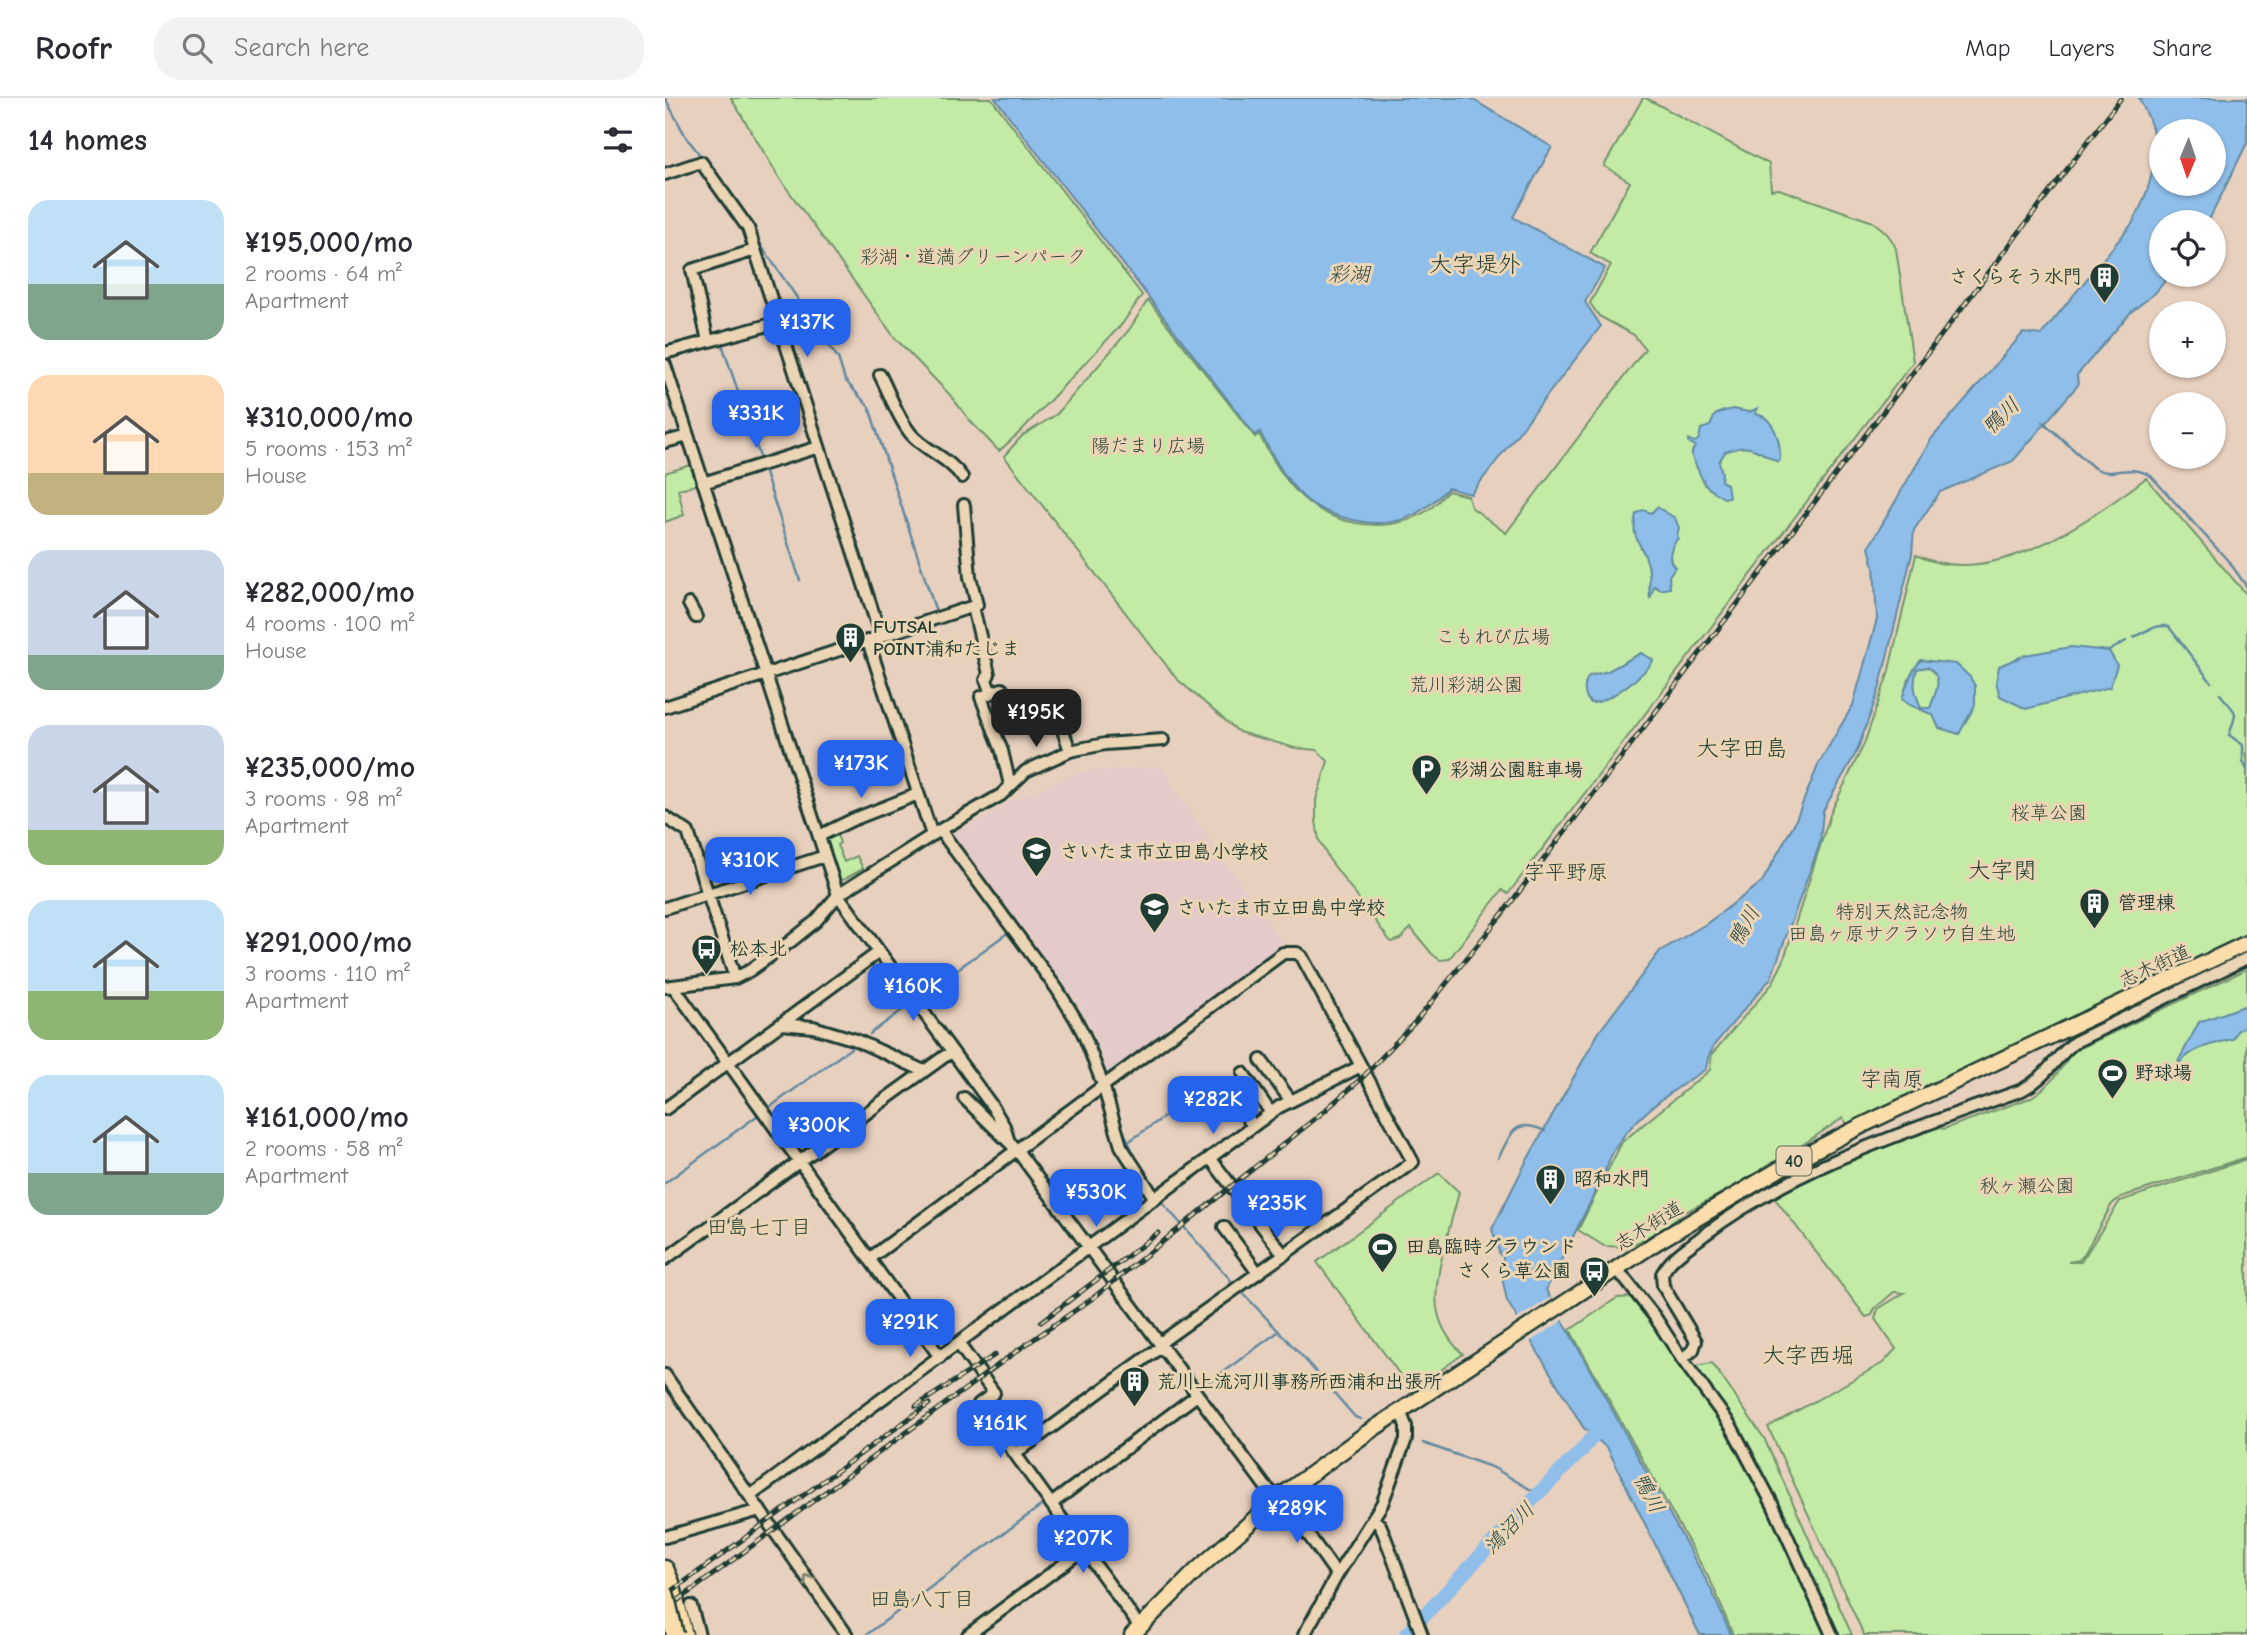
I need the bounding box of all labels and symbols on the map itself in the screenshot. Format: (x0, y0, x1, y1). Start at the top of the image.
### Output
north arrow (2149, 119, 2226, 196)
park label: 彩湖・道満グリーンパーク (860, 246, 1086, 268)
district label: 大字堤外 (1429, 251, 1521, 278)
building icon: さくらそう水門 (2088, 260, 2122, 304)
water label: 彩湖 (1328, 262, 1372, 286)
place label: さくらそう水門 (1949, 266, 2082, 288)
pin: ¥137K (758, 300, 856, 359)
pin: ¥331K (707, 390, 805, 450)
water label: 鴨川 (1978, 393, 2024, 439)
park label: 陽だまり広場 (1091, 435, 1205, 457)
place label: FUTSAL POINT浦和たじま (873, 616, 1020, 660)
building icon: FUTSAL POINT浦和たじま (833, 621, 867, 665)
park label: こもれび広場 (1436, 626, 1550, 648)
park label: 荒川彩湖公園 (1409, 674, 1523, 696)
pin: ¥195K (987, 690, 1085, 749)
district label: 大字田島 (1696, 735, 1788, 762)
pin: ¥173K (812, 740, 910, 800)
parking icon: 彩湖公園駐車場 (1410, 753, 1444, 797)
place label: 彩湖公園駐車場 (1450, 759, 1583, 781)
park label: 桜草公園 (2011, 802, 2087, 824)
school or university icon: さいたま市立田島小学校 (1020, 835, 1054, 879)
pin: ¥310K (701, 838, 799, 897)
place label: さいたま市立田島小学校 (1060, 841, 1269, 863)
district label: 大字関 (1968, 857, 2037, 884)
district label: 字平野原 (1524, 860, 1608, 884)
building icon: 管理棟 (2078, 886, 2112, 930)
school or university icon: さいたま市立田島中学校 (1137, 891, 1171, 935)
place label: 管理棟 (2118, 892, 2175, 914)
place label: さいたま市立田島中学校 (1177, 897, 1386, 919)
park label: 特別天然記念物 田島ヶ原サクラソウ自生地 (1788, 901, 2016, 945)
water label: 鴨川 (1723, 902, 1765, 950)
bus stop icon: 松本北 (690, 932, 724, 976)
place label: 松本北 (730, 938, 787, 960)
street label: 志木街道 (2116, 940, 2194, 992)
pin: ¥160K (864, 964, 962, 1023)
sports icon: 野球場 (2095, 1056, 2129, 1100)
place label: 野球場 (2135, 1062, 2192, 1084)
district label: 字南原 (1861, 1067, 1924, 1091)
pin: ¥282K (1164, 1076, 1262, 1136)
pin: ¥300K (770, 1102, 868, 1162)
road number: 40 (1777, 1146, 1811, 1176)
building icon: 昭和水門 (1534, 1162, 1568, 1206)
place label: 昭和水門 (1574, 1168, 1650, 1190)
pin: ¥530K (1047, 1170, 1145, 1229)
park label: 秋ヶ瀬公園 (1979, 1175, 2075, 1197)
pin: ¥235K (1228, 1180, 1326, 1240)
street label: 志木街道 (1611, 1197, 1687, 1255)
district label: 田島七丁目 (707, 1215, 812, 1239)
sports icon: 田島臨時グラウンド (1366, 1230, 1400, 1274)
place label: 田島臨時グラウンド (1406, 1236, 1577, 1258)
bus stop icon: さくら草公園 (1577, 1254, 1611, 1298)
place label: さくら草公園 (1457, 1260, 1571, 1282)
pin: ¥291K (861, 1300, 959, 1359)
district label: 大字西堀 (1762, 1342, 1854, 1369)
building icon: 荒川上流河川事務所西浦和出張所 (1117, 1365, 1151, 1409)
place label: 荒川上流河川事務所西浦和出張所 (1157, 1371, 1442, 1393)
pin: ¥161K (951, 1400, 1049, 1460)
water label: 鴨川 (1629, 1469, 1669, 1517)
pin: ¥289K (1248, 1486, 1346, 1545)
water label: 鴻沼川 (1478, 1497, 1540, 1559)
pin: ¥207K (1034, 1516, 1132, 1575)
one-way arrow (804, 1574, 817, 1587)
district label: 田島八丁目 (870, 1587, 975, 1611)

